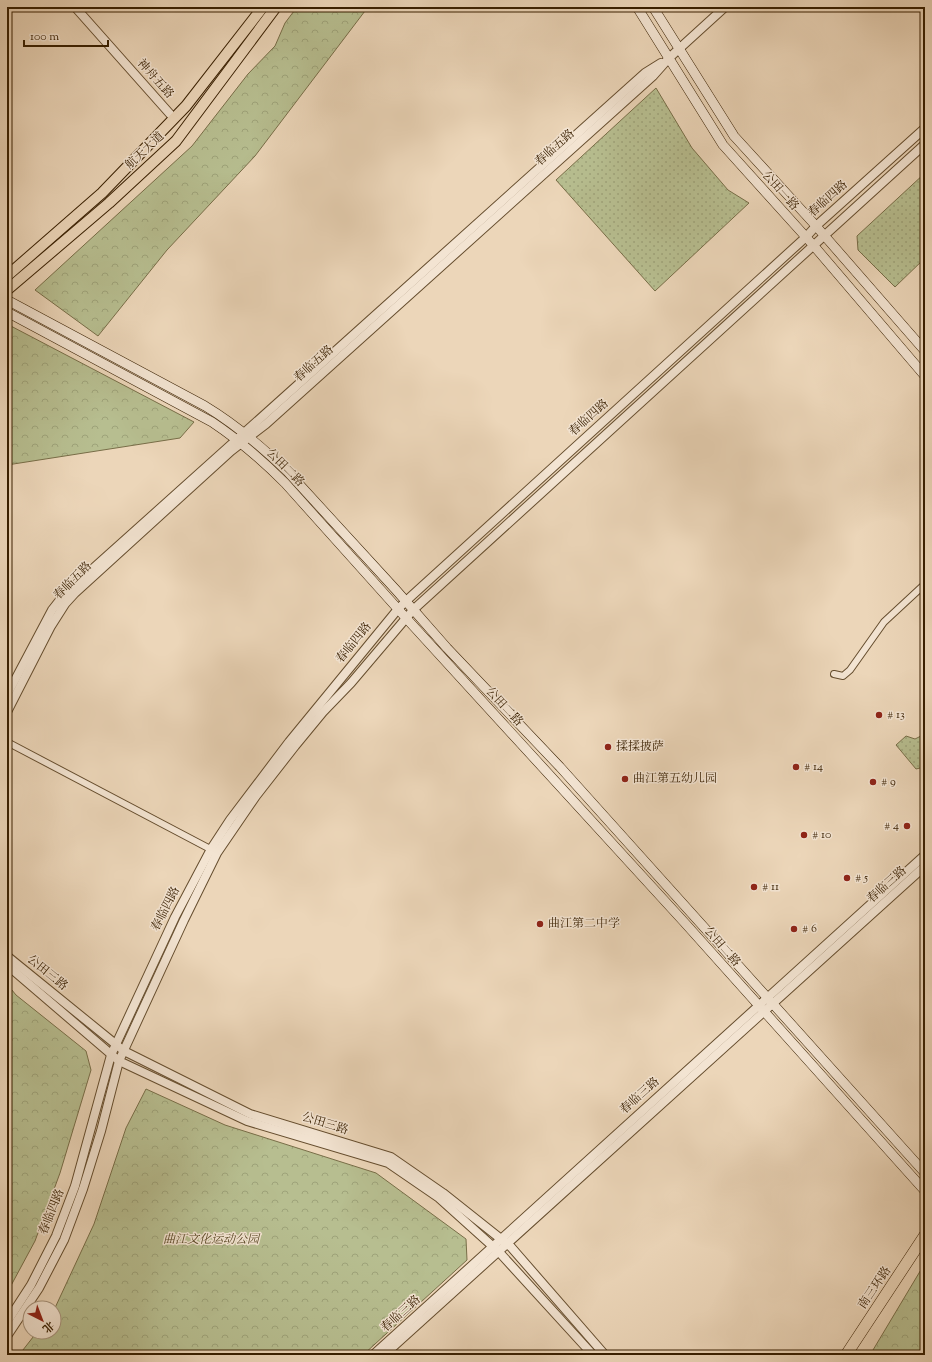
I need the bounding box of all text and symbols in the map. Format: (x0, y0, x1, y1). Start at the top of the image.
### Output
scale bar (24, 22, 108, 48)
text: 100 m (30, 28, 59, 46)
street label: 神舟五路 (132, 55, 178, 103)
street label: 春临五路 (531, 125, 579, 171)
street label: 航天大道 (121, 128, 169, 174)
street label: 公田一路 (757, 167, 803, 215)
street label: 春临四路 (804, 176, 852, 222)
street label: 春临五路 (290, 341, 338, 387)
street label: 春临四路 (565, 395, 613, 441)
street label: 公田二路 (262, 445, 308, 491)
street label: 春临五路 (50, 558, 96, 604)
street label: 春临四路 (332, 619, 376, 667)
street label: 公田二路 (481, 683, 527, 731)
place label: # 13 (887, 706, 905, 724)
marker: # 13 (874, 710, 884, 720)
place label: 揉揉披萨 (616, 738, 664, 756)
marker: 揉揉披萨 (603, 742, 613, 752)
place label: # 14 (804, 758, 823, 776)
marker: # 14 (791, 762, 801, 772)
place label: 曲江第五幼儿园 (633, 770, 717, 788)
place label: # 9 (881, 773, 896, 791)
marker: 曲江第五幼儿园 (620, 774, 630, 784)
marker: # 9 (868, 777, 878, 787)
place label: # 4 (884, 817, 899, 835)
marker: # 4 (902, 821, 912, 831)
place label: # 10 (812, 826, 831, 844)
marker: # 10 (799, 830, 809, 840)
street label: 春临三路 (863, 862, 911, 908)
place label: # 5 (855, 869, 868, 887)
marker: # 5 (842, 873, 852, 883)
place label: # 11 (762, 878, 779, 896)
marker: # 11 (749, 882, 759, 892)
street label: 春临四路 (147, 884, 185, 934)
place label: 曲江第二中学 (548, 915, 620, 933)
marker: 曲江第二中学 (535, 919, 545, 929)
place label: # 6 (802, 920, 817, 938)
street label: 公田二路 (699, 923, 745, 971)
marker: # 6 (789, 924, 799, 934)
street label: 公田三路 (23, 951, 71, 995)
street label: 春临三路 (616, 1073, 664, 1119)
street label: 公田三路 (299, 1108, 351, 1140)
street label: 春临四路 (35, 1186, 69, 1238)
park label: 曲江文化运动公园 (163, 1231, 261, 1249)
street label: 南三环路 (854, 1263, 896, 1313)
street label: 春临三路 (377, 1291, 425, 1337)
north arrow (22, 1300, 62, 1340)
text: 北 (39, 1317, 57, 1336)

